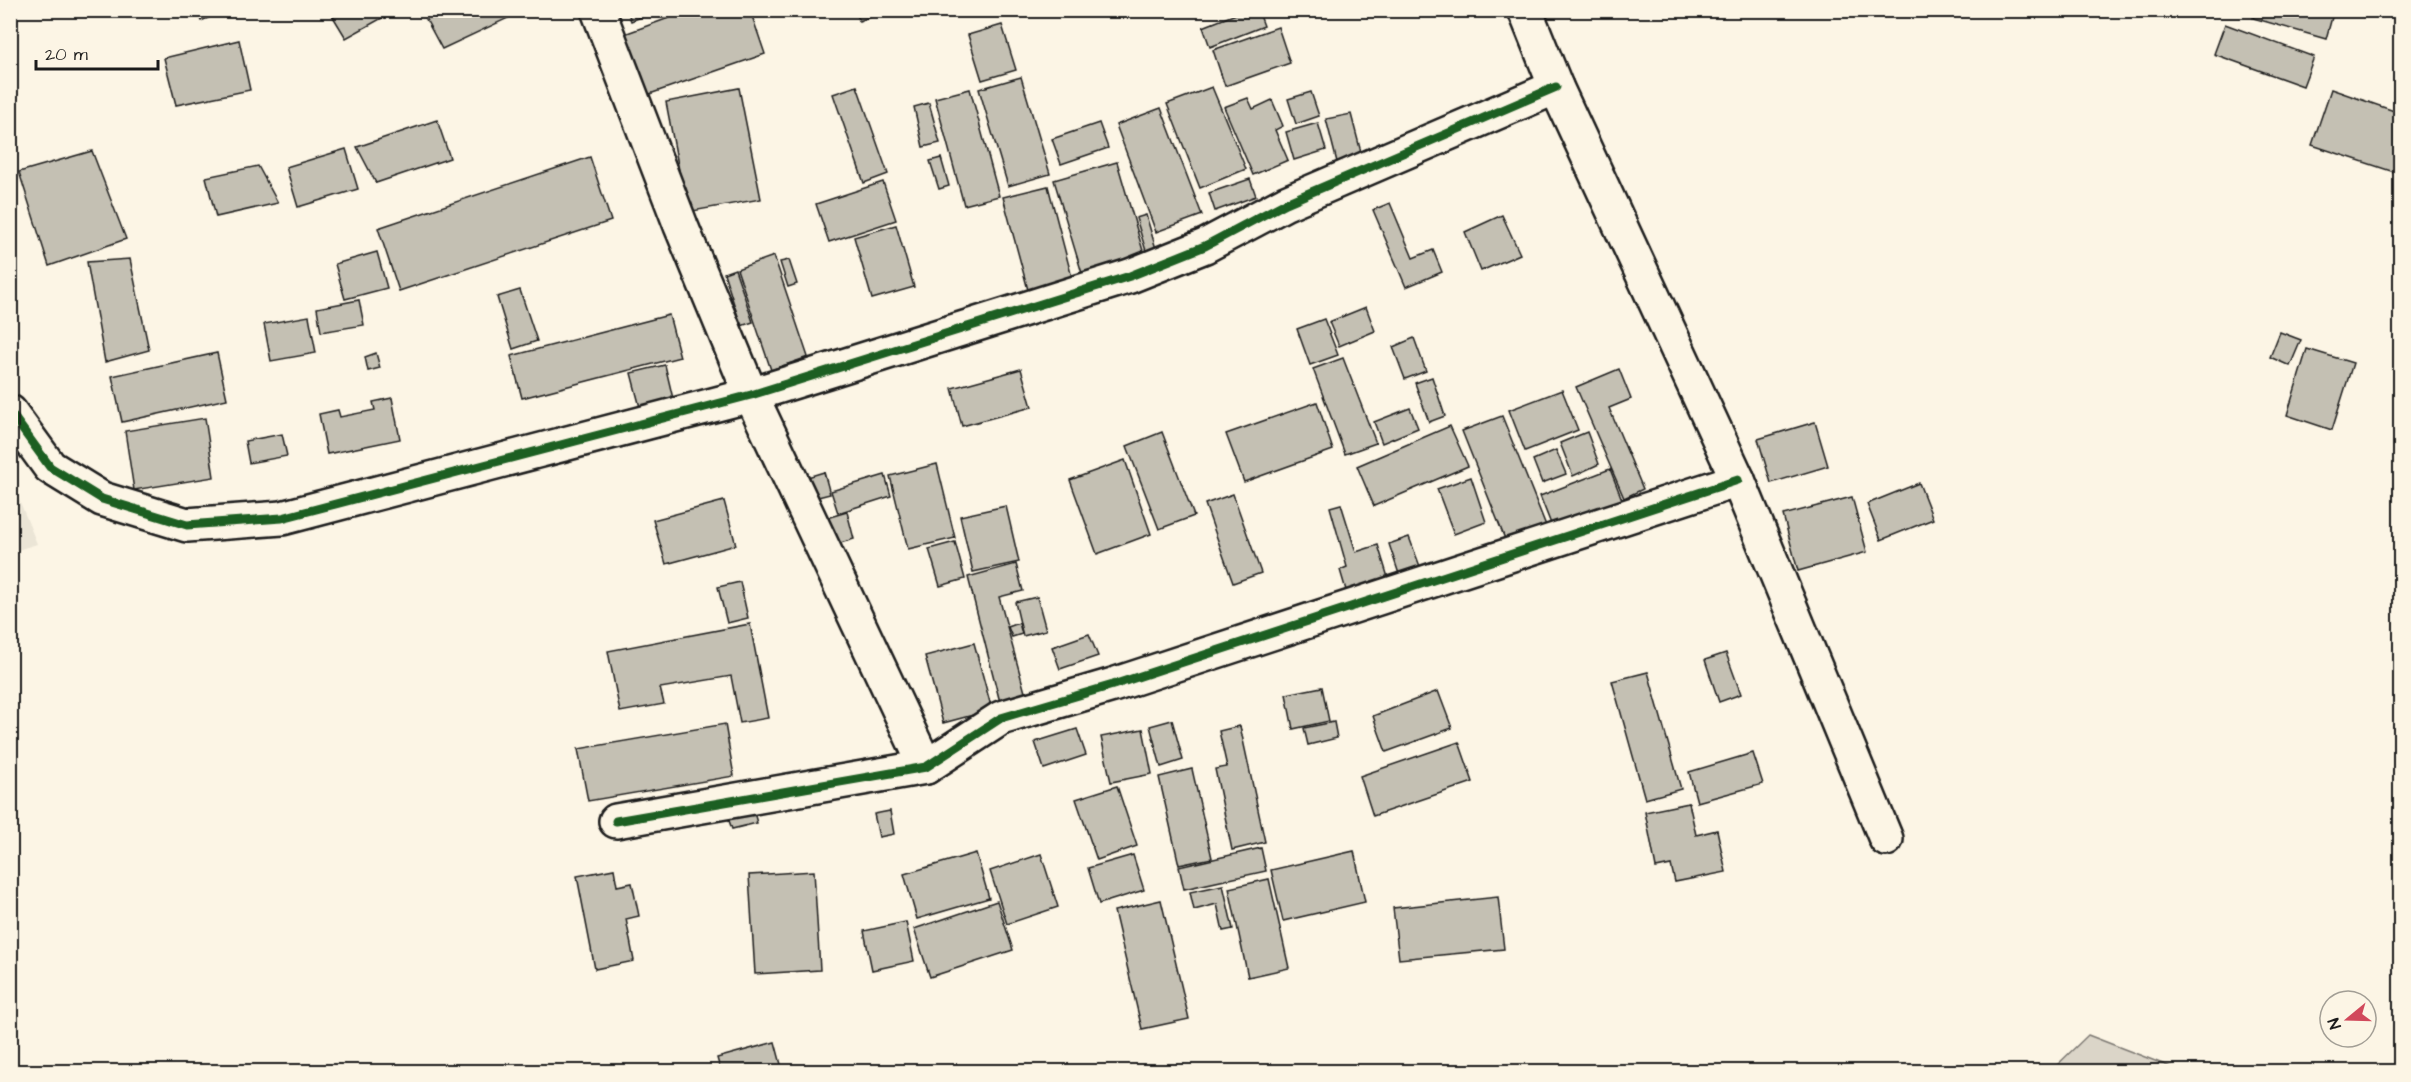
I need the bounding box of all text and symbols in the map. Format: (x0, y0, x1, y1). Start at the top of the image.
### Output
scale bar (36, 33, 158, 71)
text: 20 m (45, 42, 88, 67)
north arrow (2318, 989, 2378, 1049)
text: N (2323, 1015, 2347, 1032)

